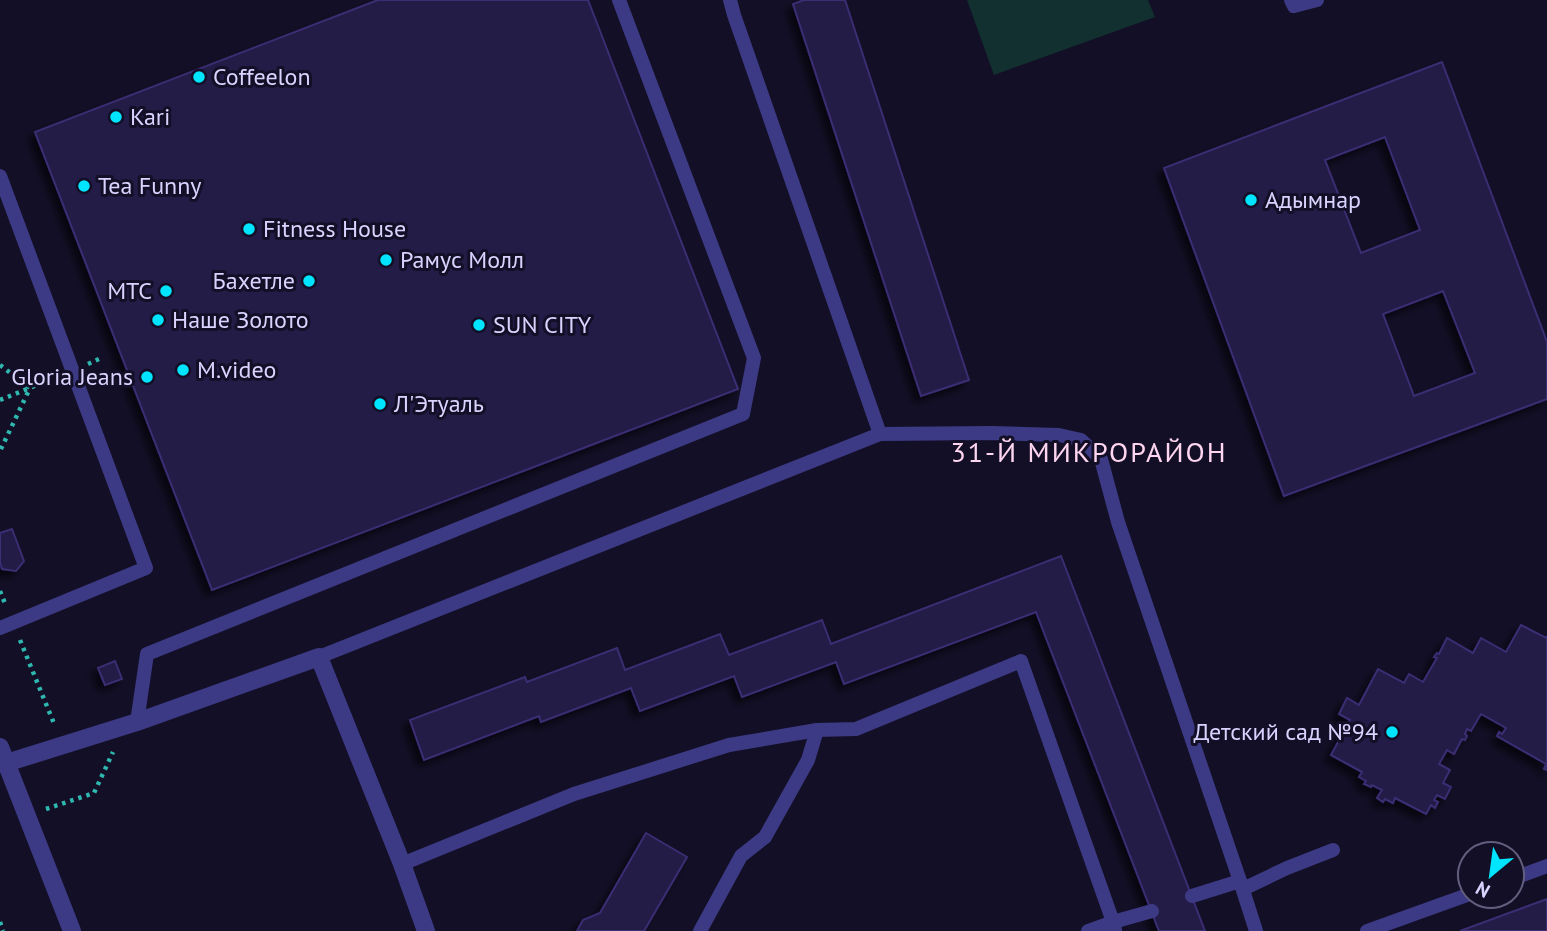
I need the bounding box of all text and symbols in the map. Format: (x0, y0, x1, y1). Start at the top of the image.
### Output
place label: Coffeelon (213, 61, 311, 92)
marker: Coffeelon (191, 69, 207, 85)
place label: Kari (130, 101, 170, 132)
marker: Kari (108, 109, 124, 125)
place label: Tea Funny (98, 170, 202, 201)
marker: Tea Funny (76, 178, 92, 194)
place label: Адымнар (1265, 184, 1361, 215)
marker: Адымнар (1243, 192, 1259, 208)
place label: Fitness House (263, 213, 406, 244)
marker: Fitness House (241, 221, 257, 237)
place label: Рамус Молл (400, 244, 524, 275)
marker: Рамус Молл (378, 252, 394, 268)
place label: Бахетле (213, 265, 295, 296)
marker: Бахетле (301, 273, 317, 289)
place label: МТС (107, 275, 152, 306)
marker: МТС (158, 283, 174, 299)
place label: Наше Золото (172, 304, 309, 335)
place label: SUN CITY (493, 309, 592, 340)
marker: Наше Золото (150, 312, 166, 328)
marker: SUN CITY (471, 317, 487, 333)
place label: M.video (197, 354, 276, 385)
place label: Gloria Jeans (11, 361, 133, 392)
marker: M.video (175, 362, 191, 378)
marker: Gloria Jeans (139, 369, 155, 385)
place label: Л'Этуаль (393, 388, 484, 419)
marker: Л'Этуаль (372, 396, 388, 412)
district label: 31-Й МИКРОРАЙОН (950, 433, 1228, 470)
place label: Детский сад №94 (1193, 716, 1378, 747)
marker: Детский сад №94 (1384, 724, 1400, 740)
north arrow (1456, 840, 1526, 910)
text: N (1471, 876, 1494, 903)

